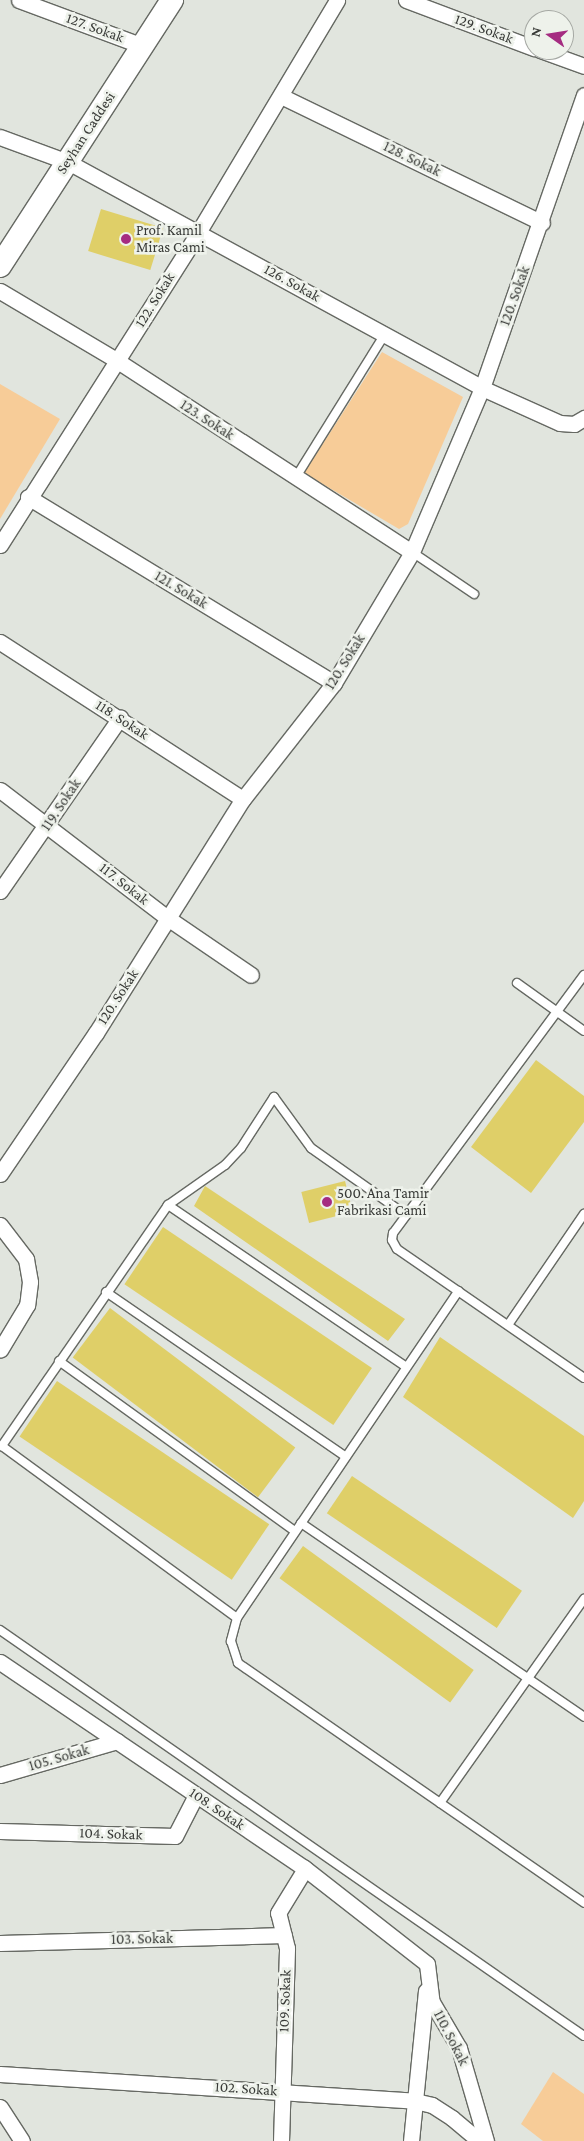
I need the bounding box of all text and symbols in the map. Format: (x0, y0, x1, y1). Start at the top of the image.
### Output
street label: 127. Sokak (64, 9, 126, 47)
street label: 129. Sokak (452, 10, 516, 48)
north arrow (524, 10, 574, 60)
text: N (526, 25, 544, 38)
street label: Seyhan Caddesi (53, 89, 119, 177)
street label: 128. Sokak (380, 137, 444, 181)
place label: Prof. Kamil Miras Cami (136, 221, 205, 256)
marker: Prof. Kamil Miras Cami (120, 233, 132, 245)
street label: 126. Sokak (261, 260, 323, 306)
street label: 120. Sokak (496, 264, 534, 328)
street label: 122. Sokak (131, 269, 179, 331)
street label: 123. Sokak (177, 396, 237, 444)
street label: 121. Sokak (151, 567, 211, 613)
street label: 120. Sokak (321, 631, 369, 693)
street label: 118. Sokak (92, 696, 152, 744)
street label: 119. Sokak (37, 775, 85, 835)
street label: 117. Sokak (96, 859, 152, 909)
street label: 120. Sokak (94, 966, 142, 1028)
place label: 500. Ana Tamir Fabrikasi Cami (337, 1184, 429, 1219)
marker: 500. Ana Tamir Fabrikasi Cami (321, 1196, 333, 1208)
street label: 105. Sokak (27, 1741, 91, 1775)
street label: 108. Sokak (186, 1784, 248, 1834)
street label: 104. Sokak (79, 1824, 143, 1844)
street label: 103. Sokak (111, 1929, 173, 1949)
street label: 109. Sokak (275, 1969, 295, 2033)
street label: 110. Sokak (429, 2007, 473, 2069)
street label: 102. Sokak (214, 2078, 278, 2100)

